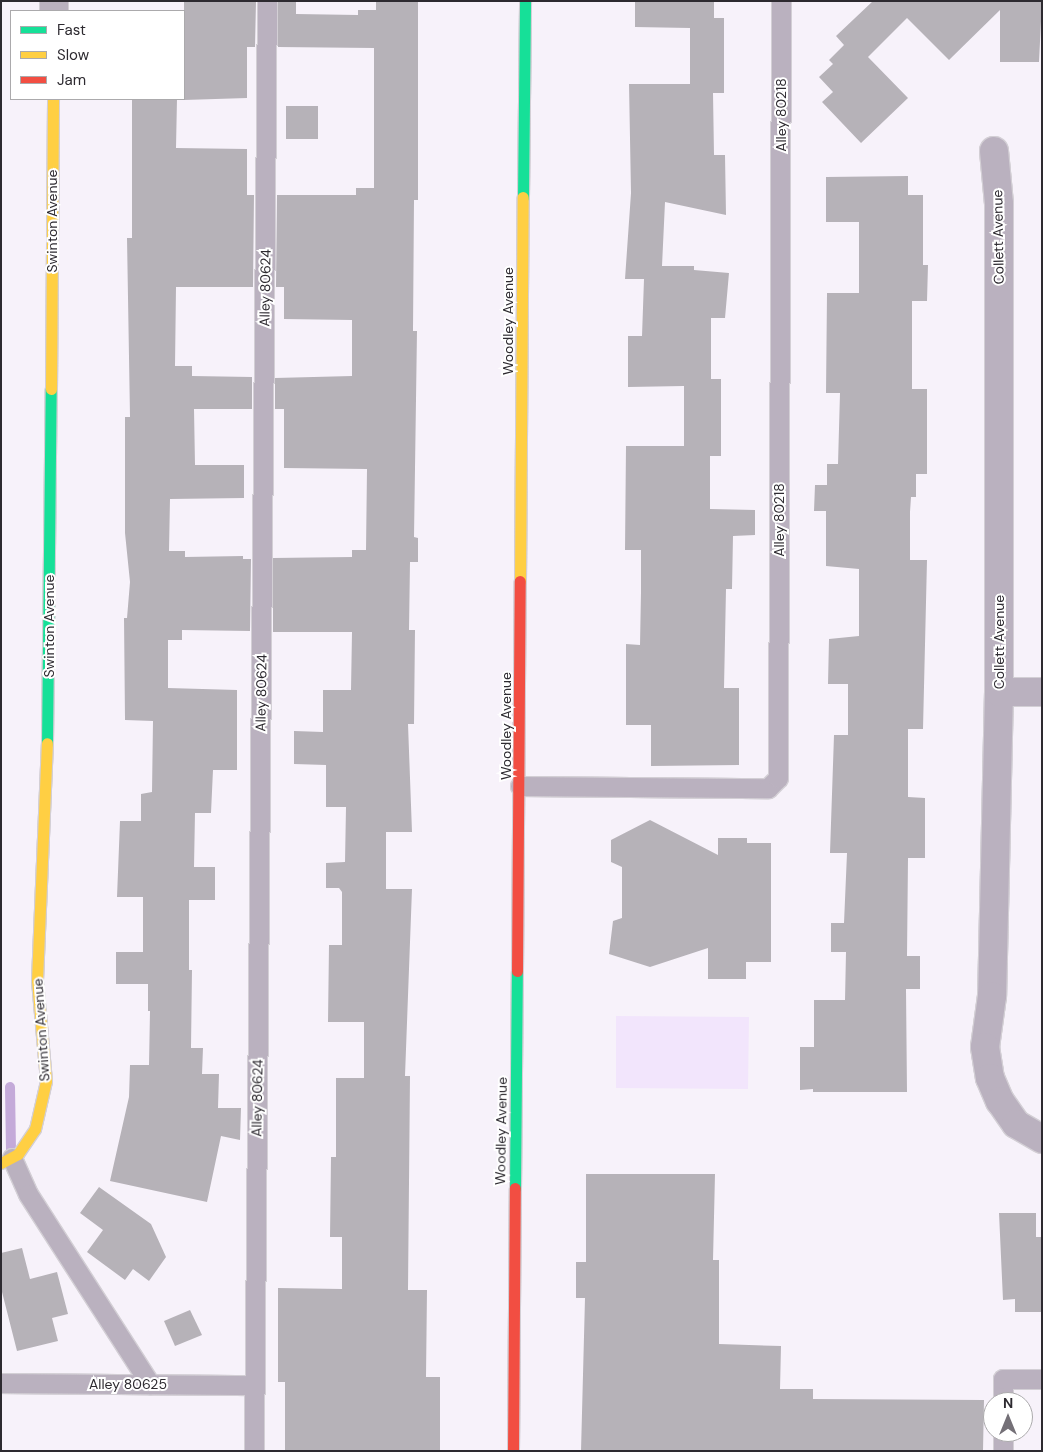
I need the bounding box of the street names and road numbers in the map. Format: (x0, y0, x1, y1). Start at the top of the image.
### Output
street label: Alley 80218 (773, 78, 789, 152)
street label: Swinton Avenue (44, 169, 60, 273)
street label: Collett Avenue (989, 190, 1007, 284)
street label: Alley 80624 (256, 249, 274, 327)
street label: Woodley Avenue (500, 267, 516, 375)
street label: Alley 80218 (771, 483, 787, 557)
street label: Swinton Avenue (41, 574, 57, 678)
street label: Collett Avenue (991, 595, 1007, 689)
street label: Alley 80624 (252, 654, 270, 732)
street label: Woodley Avenue (498, 672, 514, 780)
street label: Swinton Avenue (29, 978, 53, 1082)
street label: Alley 80624 (248, 1059, 266, 1137)
street label: Woodley Avenue (492, 1077, 510, 1185)
street label: Alley 80625 (89, 1376, 167, 1392)

